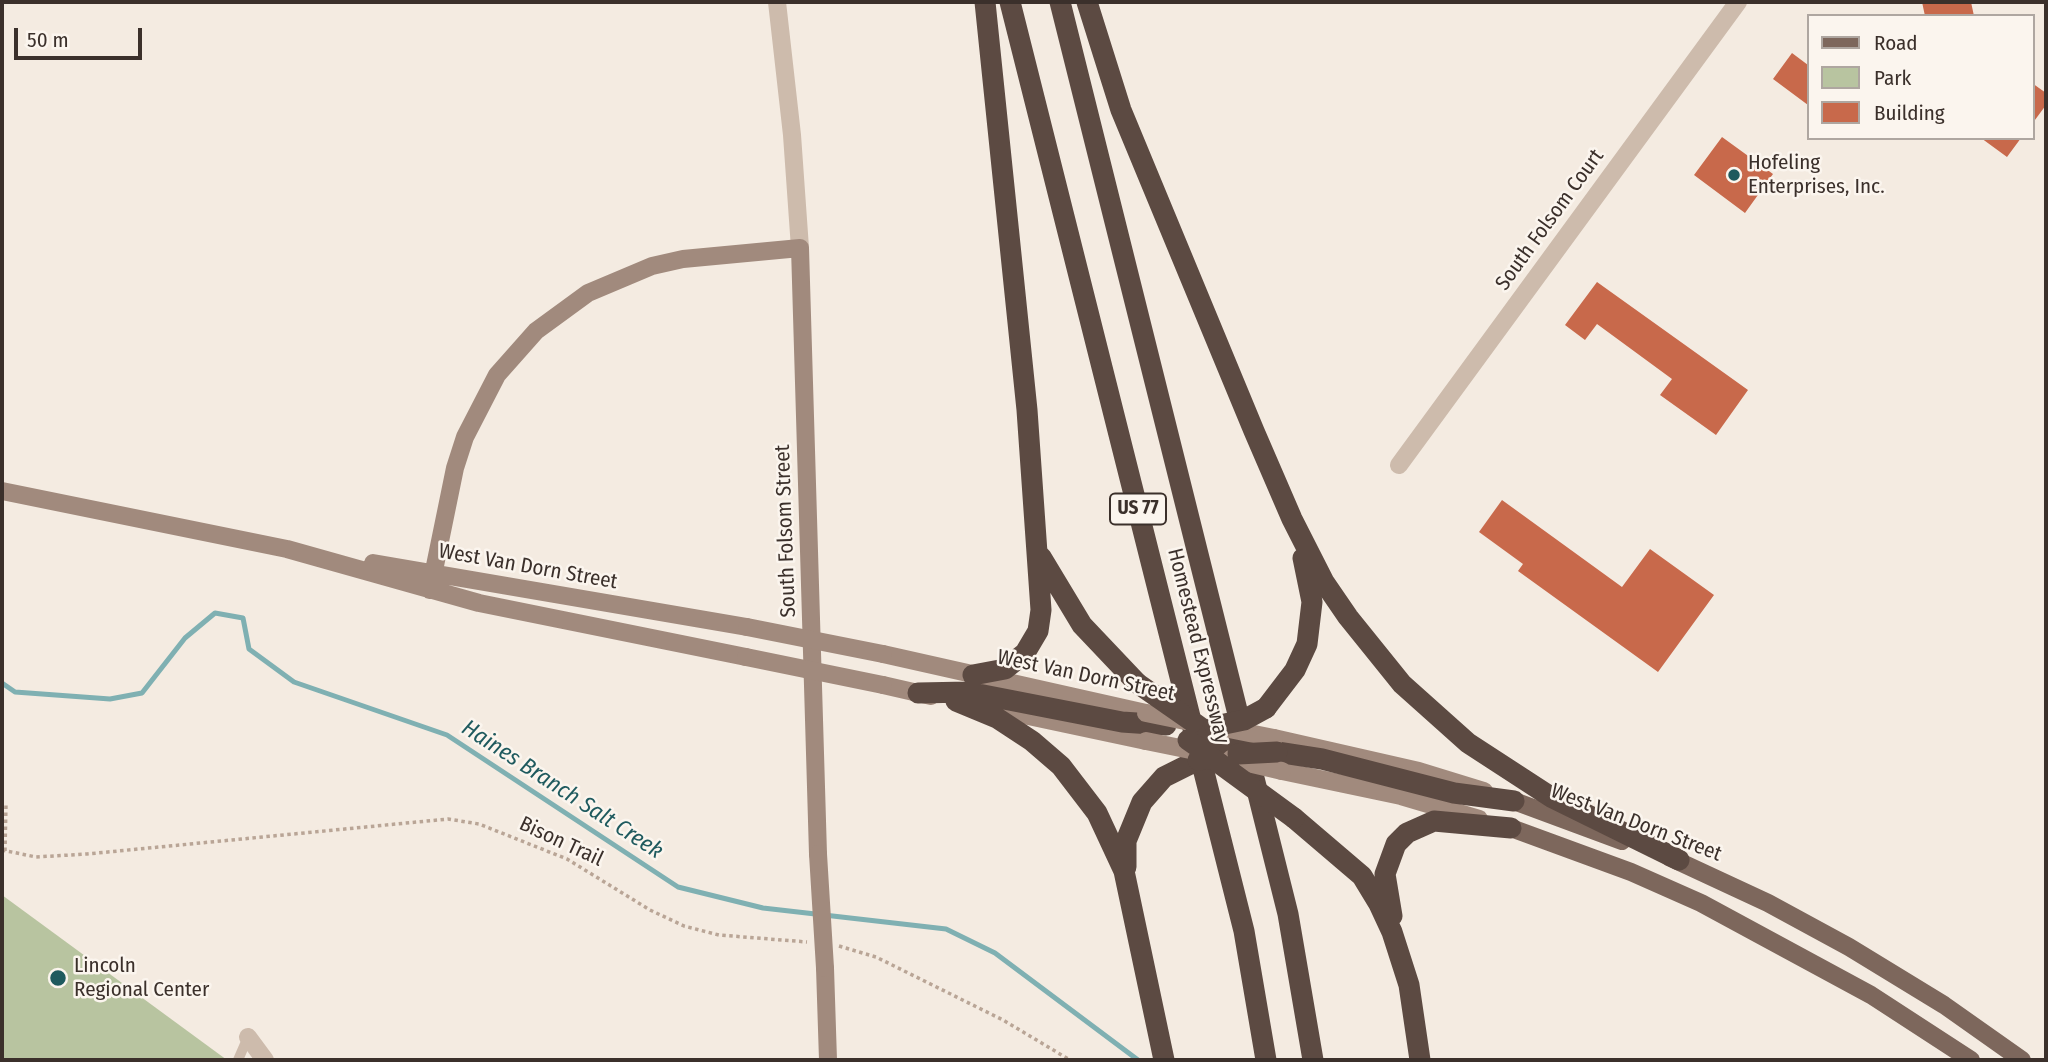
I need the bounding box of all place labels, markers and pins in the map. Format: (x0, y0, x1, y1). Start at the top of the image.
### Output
place label: Hofeling Enterprises, Inc. (1748, 150, 1885, 200)
marker: Hofeling Enterprises, Inc. (1726, 167, 1742, 183)
place label: Lincoln Regional Center (74, 953, 209, 1003)
marker: Lincoln Regional Center (48, 968, 68, 988)

